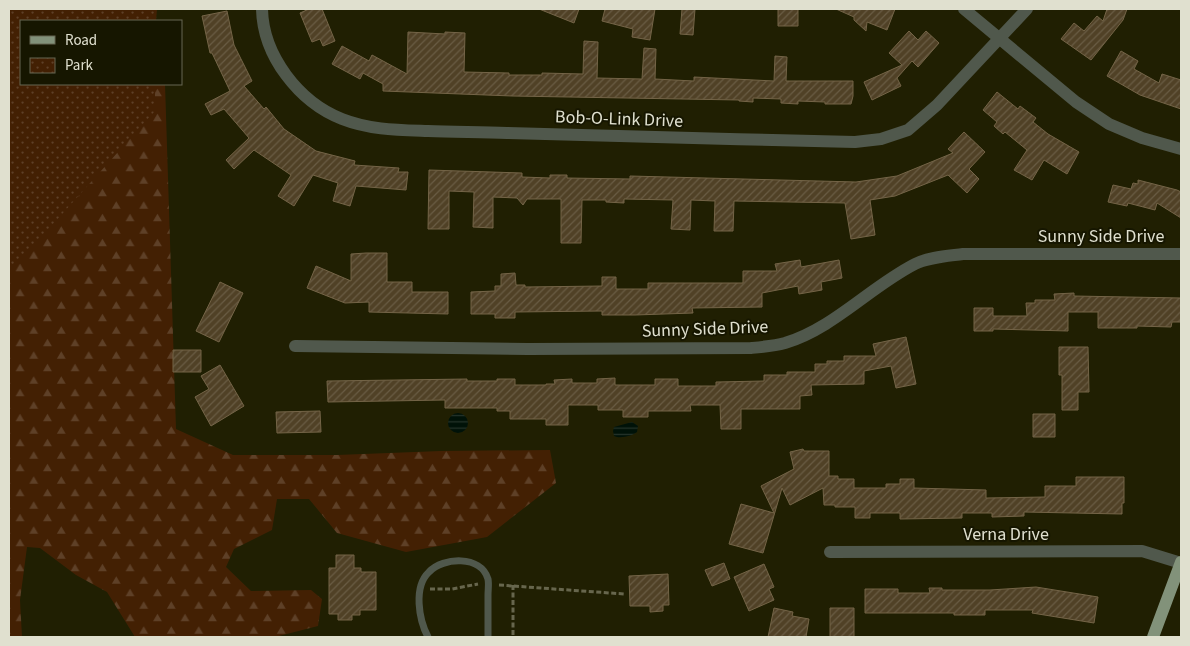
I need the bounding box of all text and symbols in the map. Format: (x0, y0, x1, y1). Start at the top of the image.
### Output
legend (20, 20, 182, 85)
text: Road (65, 30, 97, 51)
text: Park (65, 55, 94, 76)
street label: Bob-O-Link Drive (555, 104, 684, 134)
street label: Sunny Side Drive (1038, 224, 1164, 249)
street label: Sunny Side Drive (641, 314, 769, 344)
street label: Verna Drive (963, 522, 1049, 547)

